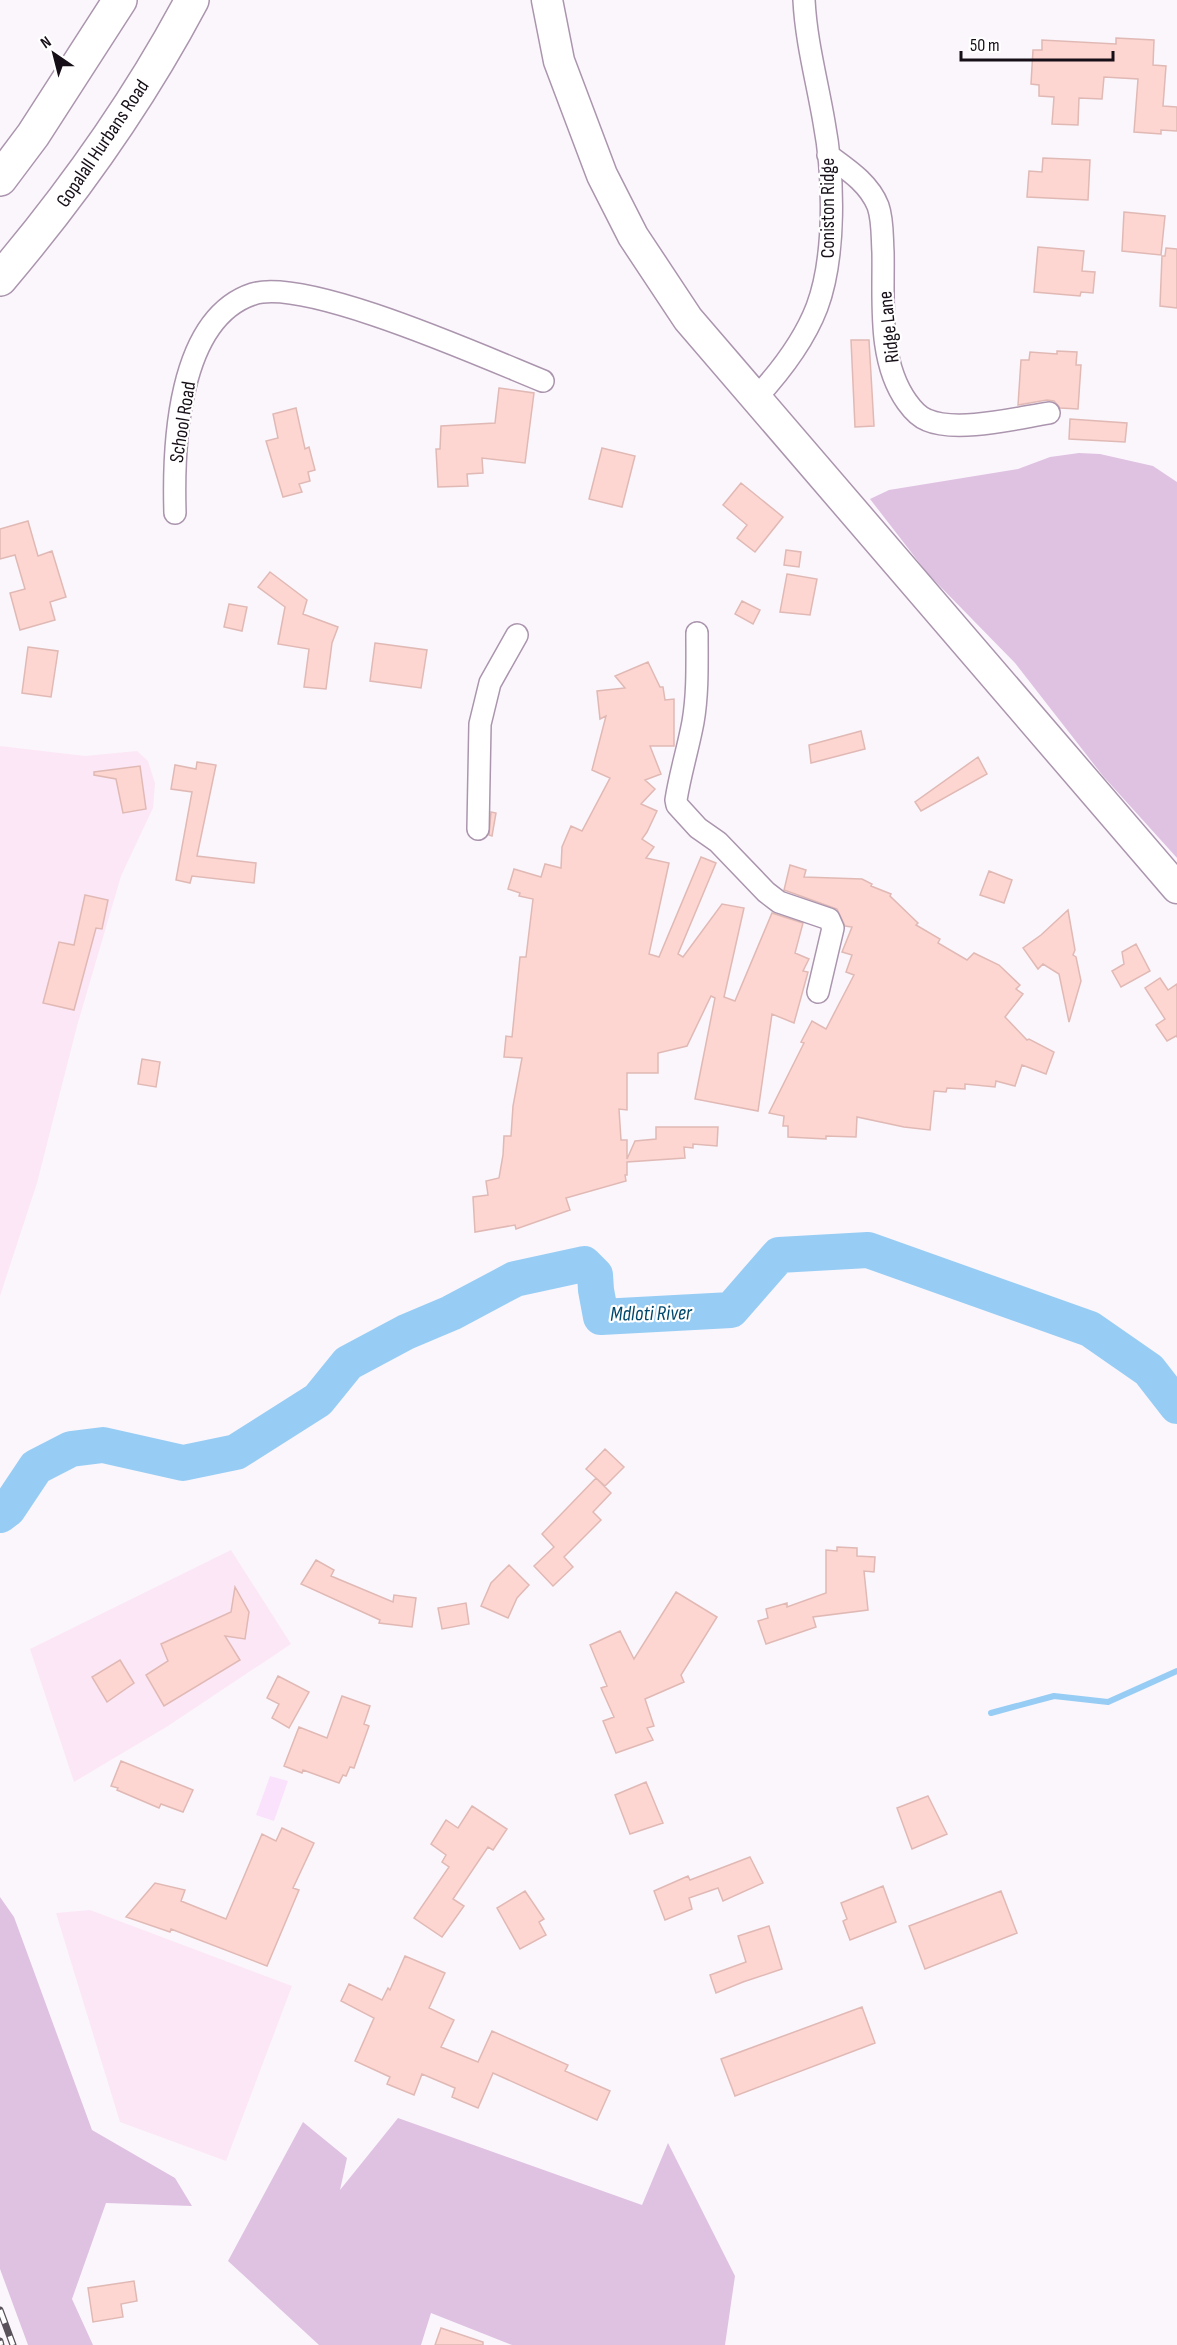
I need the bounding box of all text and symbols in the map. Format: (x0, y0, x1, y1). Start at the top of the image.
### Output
north arrow (24, 24, 84, 84)
scale bar (961, 24, 1112, 62)
text: N (37, 33, 55, 53)
text: 50 m (970, 35, 1000, 56)
street label: Gopalall Hurbans Road (51, 75, 154, 212)
street label: Coniston Ridge (816, 158, 840, 258)
street label: Ridge Lane (873, 290, 905, 364)
street label: School Road (165, 380, 201, 465)
water label: Mdloti River (610, 1300, 693, 1327)

